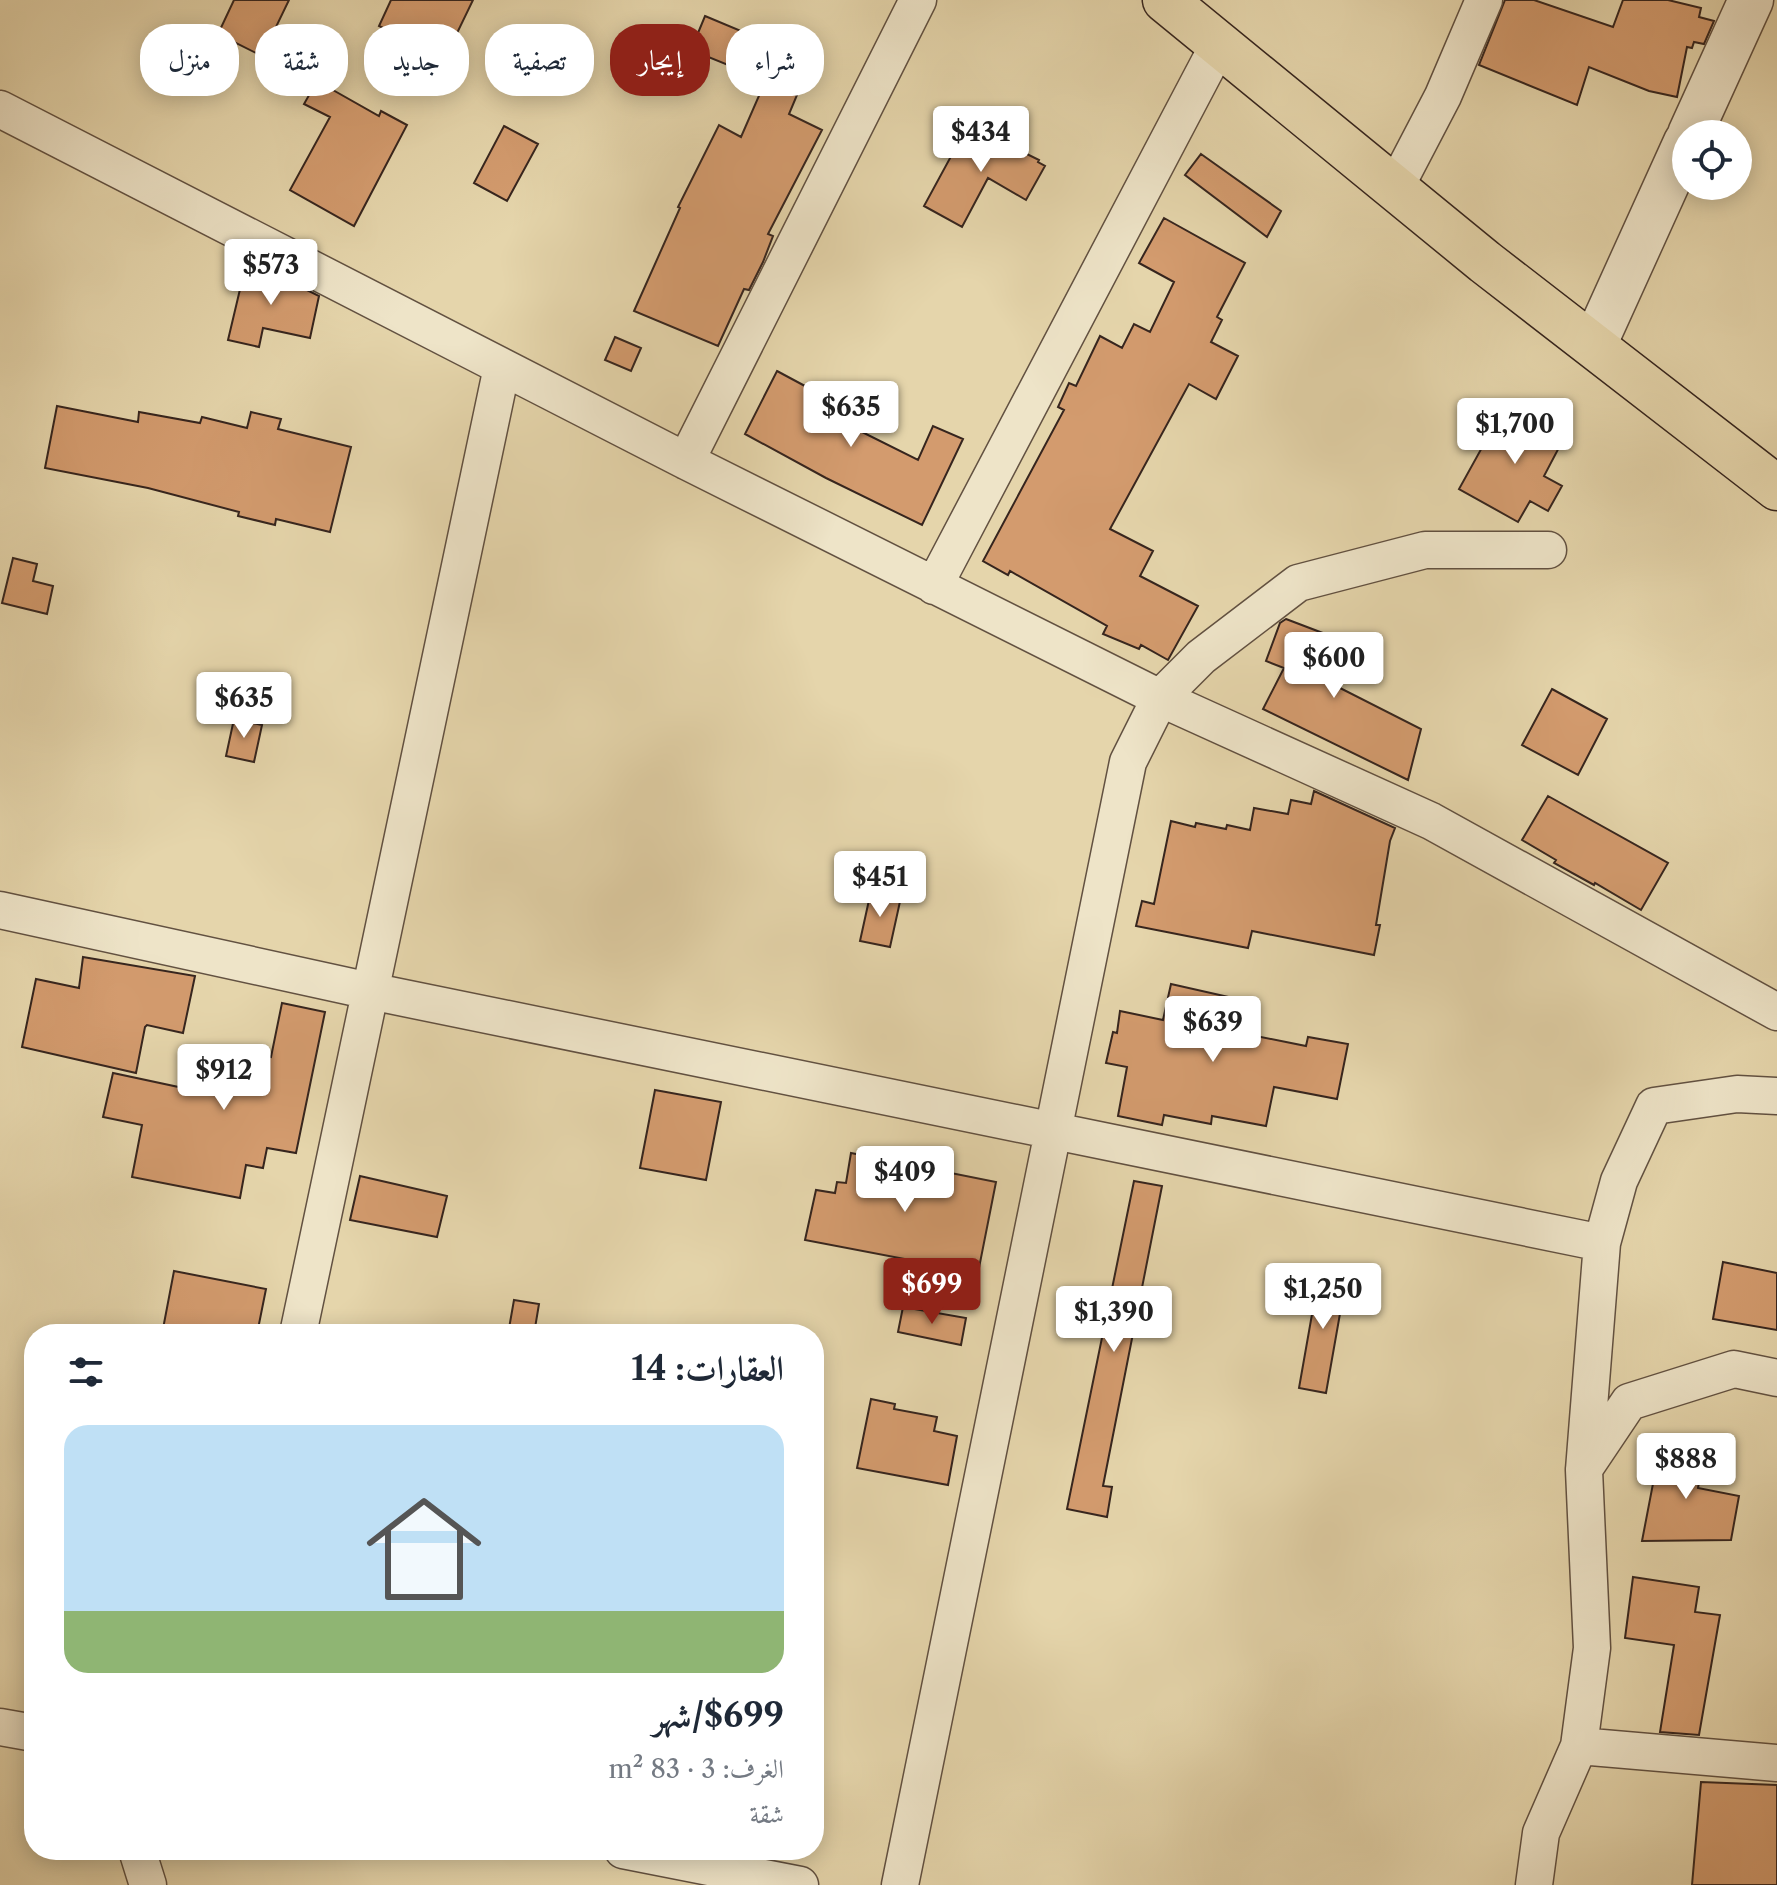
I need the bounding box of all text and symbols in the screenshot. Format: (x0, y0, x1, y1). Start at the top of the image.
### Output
chip: منزل (140, 24, 239, 96)
chip: شقة (255, 24, 348, 96)
chip: جديد (364, 24, 469, 96)
chip: تصفية (485, 24, 594, 96)
chip: إيجار (610, 24, 710, 96)
chip: شراء (726, 24, 824, 96)
pin: $434 (934, 106, 1028, 174)
text: $434 (951, 116, 1011, 148)
map controls (1672, 120, 1752, 200)
button: locate (1672, 120, 1752, 200)
pin: $573 (224, 239, 318, 307)
text: $573 (242, 249, 300, 281)
pin: $635 (804, 381, 898, 449)
text: $635 (821, 391, 881, 423)
pin: $1,700 (1450, 398, 1580, 466)
text: $1,700 (1475, 408, 1555, 440)
pin: $600 (1287, 632, 1381, 700)
text: $600 (1302, 642, 1366, 674)
pin: $635 (197, 672, 291, 740)
text: $635 (214, 682, 274, 714)
pin: $451 (833, 851, 927, 919)
text: $451 (852, 861, 908, 893)
pin: $639 (1166, 996, 1260, 1064)
text: $639 (1183, 1006, 1243, 1038)
pin: $912 (177, 1044, 271, 1112)
text: $912 (195, 1054, 253, 1086)
pin: $409 (858, 1146, 952, 1214)
text: $409 (874, 1156, 936, 1188)
pin: $699 (885, 1258, 979, 1326)
pin: $1,250 (1258, 1263, 1388, 1331)
text: $699 (901, 1268, 963, 1300)
text: $1,250 (1283, 1273, 1363, 1305)
pin: $1,390 (1049, 1286, 1179, 1354)
text: $1,390 (1074, 1296, 1154, 1328)
text: العقارات: 14 (631, 1347, 784, 1389)
icon: filters (64, 1350, 108, 1394)
pin: $888 (1639, 1433, 1733, 1501)
text: $888 (1655, 1443, 1717, 1475)
icon: home (352, 1477, 496, 1621)
text: $699/شهر (652, 1694, 784, 1736)
text: الغرف: 3 · 83 m² (609, 1753, 784, 1785)
text: شقة (750, 1798, 784, 1830)

